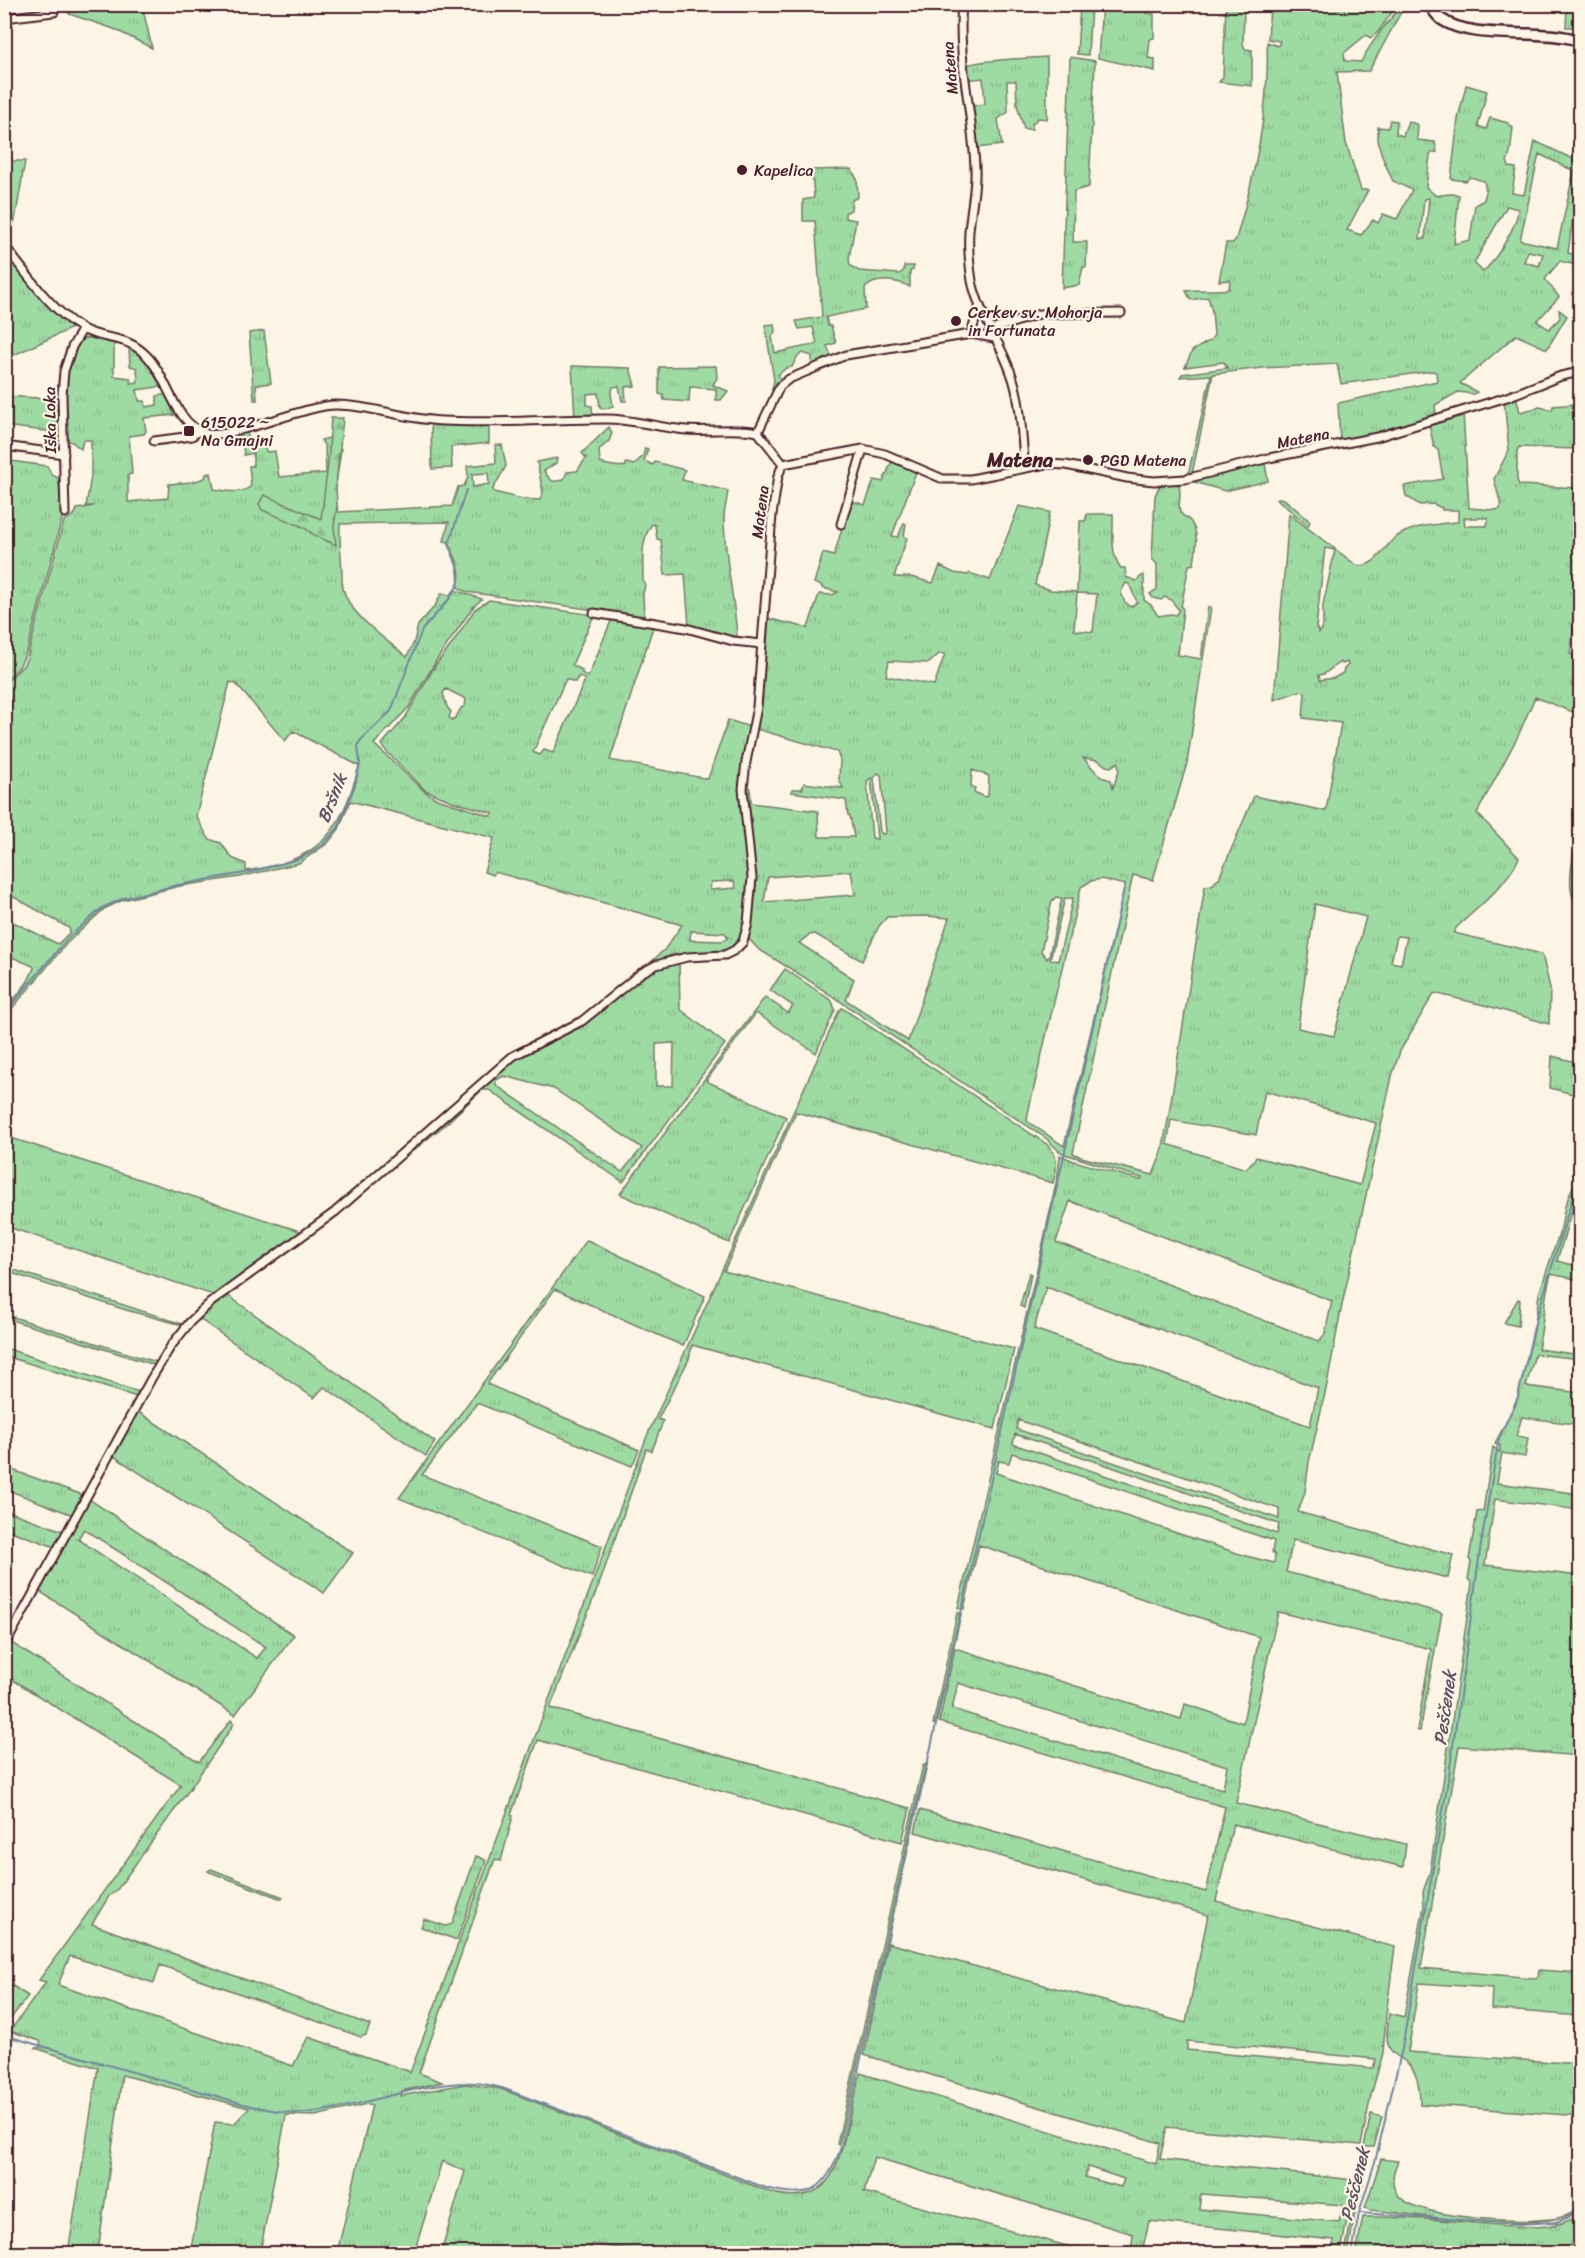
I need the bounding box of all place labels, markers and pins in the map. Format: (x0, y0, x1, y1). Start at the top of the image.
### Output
place label: Kapelica (754, 156, 813, 185)
marker: Kapelica (735, 163, 749, 177)
place label: Cerkev sv. Mohorja in Fortunata (968, 298, 1102, 345)
marker: Cerkev sv. Mohorja in Fortunata (949, 314, 963, 328)
place label: 615022 ~ Na Gmajni (201, 408, 273, 455)
marker: 615022 ~ Na Gmajni (182, 424, 196, 438)
place label: PGD Matena (1100, 446, 1186, 475)
marker: PGD Matena (1081, 453, 1095, 467)

